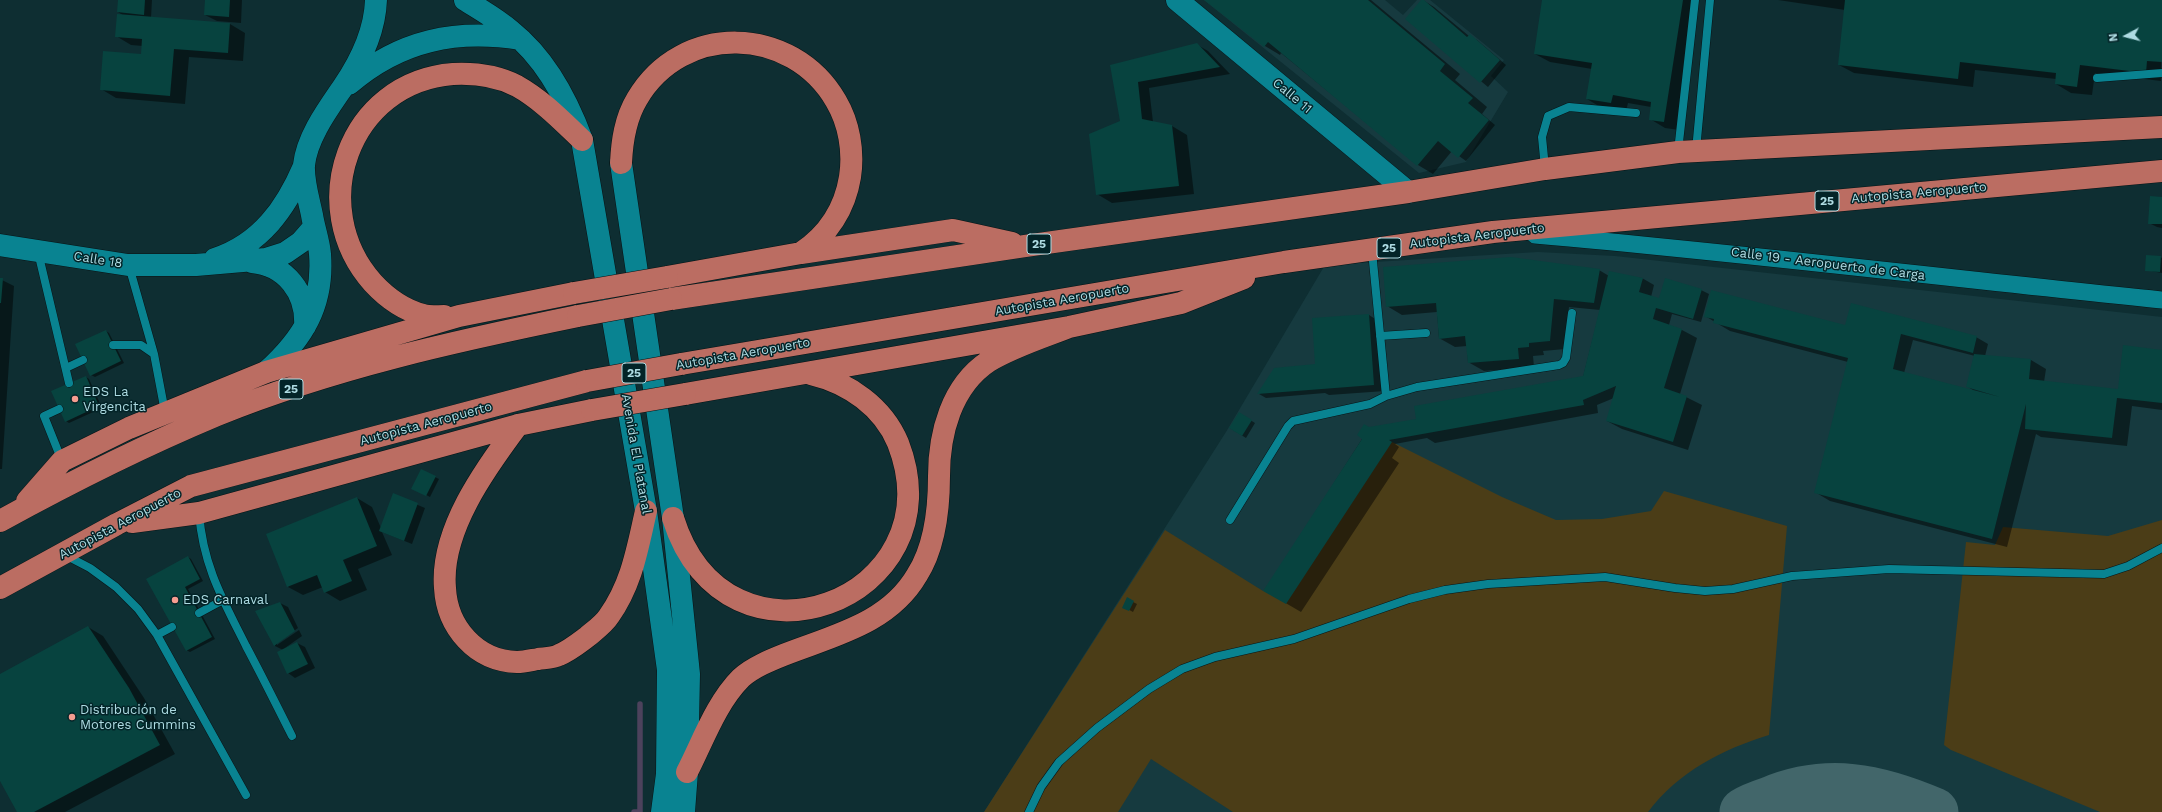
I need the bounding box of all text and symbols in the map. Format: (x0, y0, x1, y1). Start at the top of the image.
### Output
north arrow (2106, 16, 2146, 56)
text: N (2107, 33, 2121, 42)
street label: Calle 11 (1269, 75, 1315, 117)
street label: Autopista Aeropuerto (1851, 179, 1987, 207)
road number: 25 (1815, 191, 1839, 211)
street label: Autopista Aeropuerto (1408, 220, 1546, 252)
road number: 25 (1027, 234, 1051, 254)
road number: 25 (1377, 238, 1401, 258)
street label: Calle 19 - Aeropuerto de Carga (1730, 244, 1926, 284)
street label: Calle 18 (72, 248, 124, 272)
street label: Autopista Aeropuerto (994, 280, 1130, 320)
street label: Autopista Aeropuerto (675, 334, 811, 374)
road number: 25 (622, 363, 646, 383)
road number: 25 (279, 379, 303, 399)
place label: EDS La Virgencita (83, 384, 146, 415)
street label: Avenida El Platanal (618, 393, 654, 515)
marker: EDS La Virgencita (70, 394, 80, 404)
street label: Autopista Aeropuerto (358, 399, 494, 449)
street label: Autopista Aeropuerto (56, 485, 184, 563)
place label: EDS Carnaval (183, 592, 268, 608)
marker: EDS Carnaval (170, 595, 180, 605)
place label: Distribución de Motores Cummins (80, 702, 196, 733)
marker: Distribución de Motores Cummins (67, 712, 77, 722)

